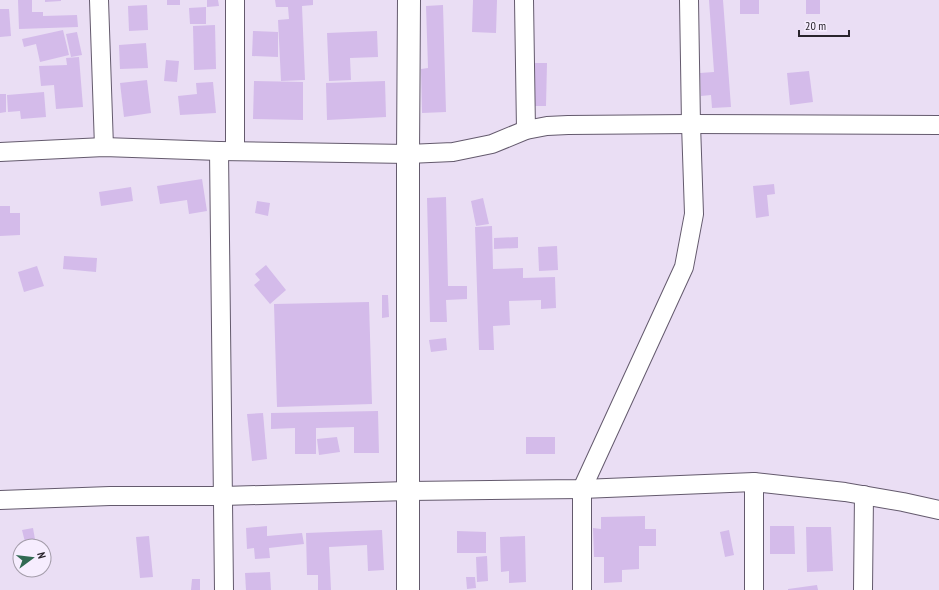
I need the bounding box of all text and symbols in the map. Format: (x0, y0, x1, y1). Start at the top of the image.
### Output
scale bar (799, 12, 849, 38)
text: 20 m (805, 18, 826, 33)
north arrow (12, 538, 52, 578)
text: N (34, 551, 49, 560)

